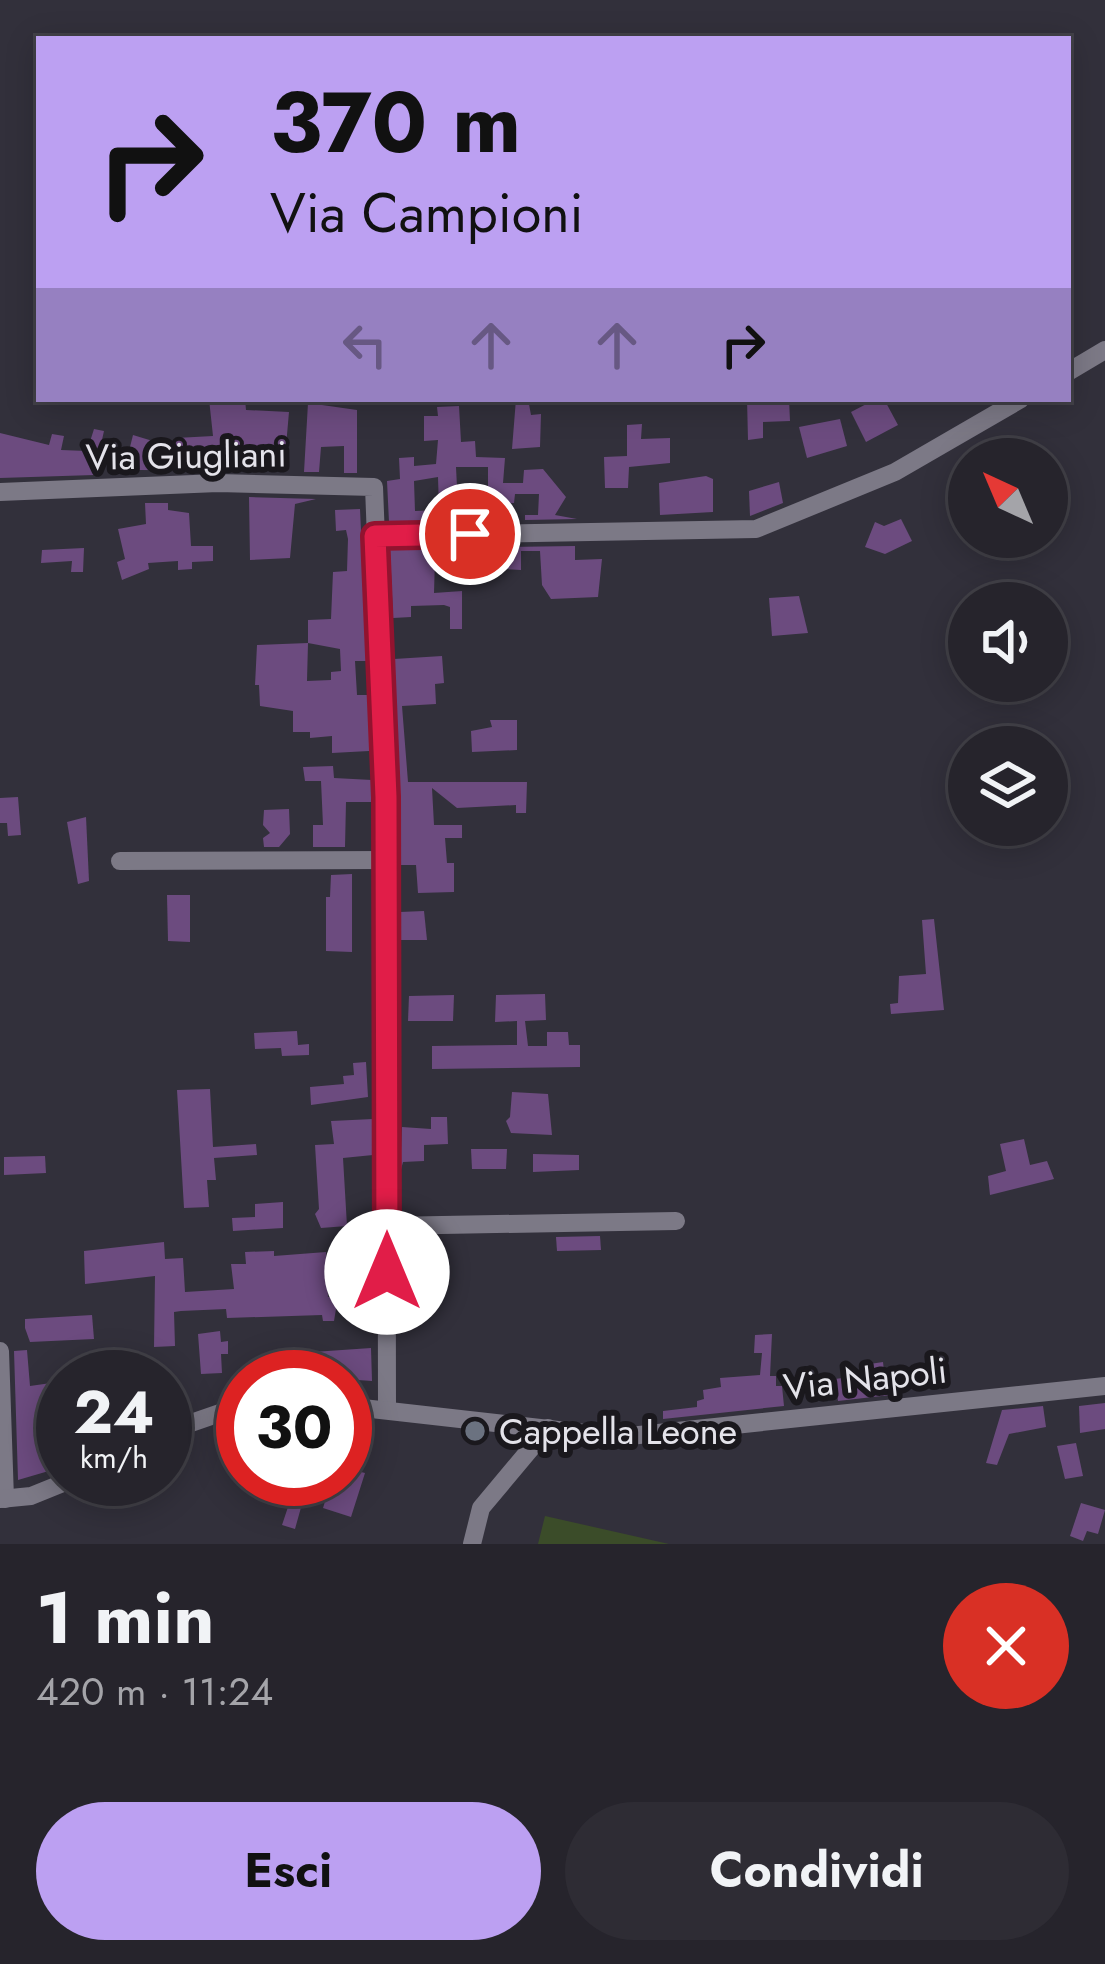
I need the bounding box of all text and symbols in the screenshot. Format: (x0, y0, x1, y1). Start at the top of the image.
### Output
text: 370 m (270, 62, 521, 184)
icon: right (72, 84, 228, 240)
text: Via Campioni (270, 174, 584, 252)
icon: left (332, 312, 398, 378)
icon: ahead (458, 312, 524, 378)
icon: ahead (584, 312, 650, 378)
icon: right (710, 312, 776, 378)
street label: Via Giugliani (85, 427, 287, 483)
north arrow (948, 438, 1068, 558)
map controls (948, 438, 1068, 846)
pin (419, 483, 521, 585)
icon: arrive (437, 501, 503, 567)
button: sound (948, 582, 1068, 702)
button: layers (948, 726, 1068, 846)
position arrow (324, 1209, 450, 1335)
street label: Via Napoli (781, 1344, 949, 1412)
speed limit sign: 30 (216, 1350, 372, 1506)
text: 24 (73, 1369, 155, 1456)
place label: Cappella Leone (499, 1405, 737, 1457)
marker: Cappella Leone (462, 1418, 488, 1444)
text: km/h (80, 1436, 148, 1479)
text: 1 min (36, 1566, 215, 1670)
button: close (943, 1583, 1069, 1709)
text: 420 m · 11:24 (36, 1663, 273, 1720)
button: Esci (36, 1802, 541, 1940)
button: Condividi (565, 1802, 1069, 1940)

